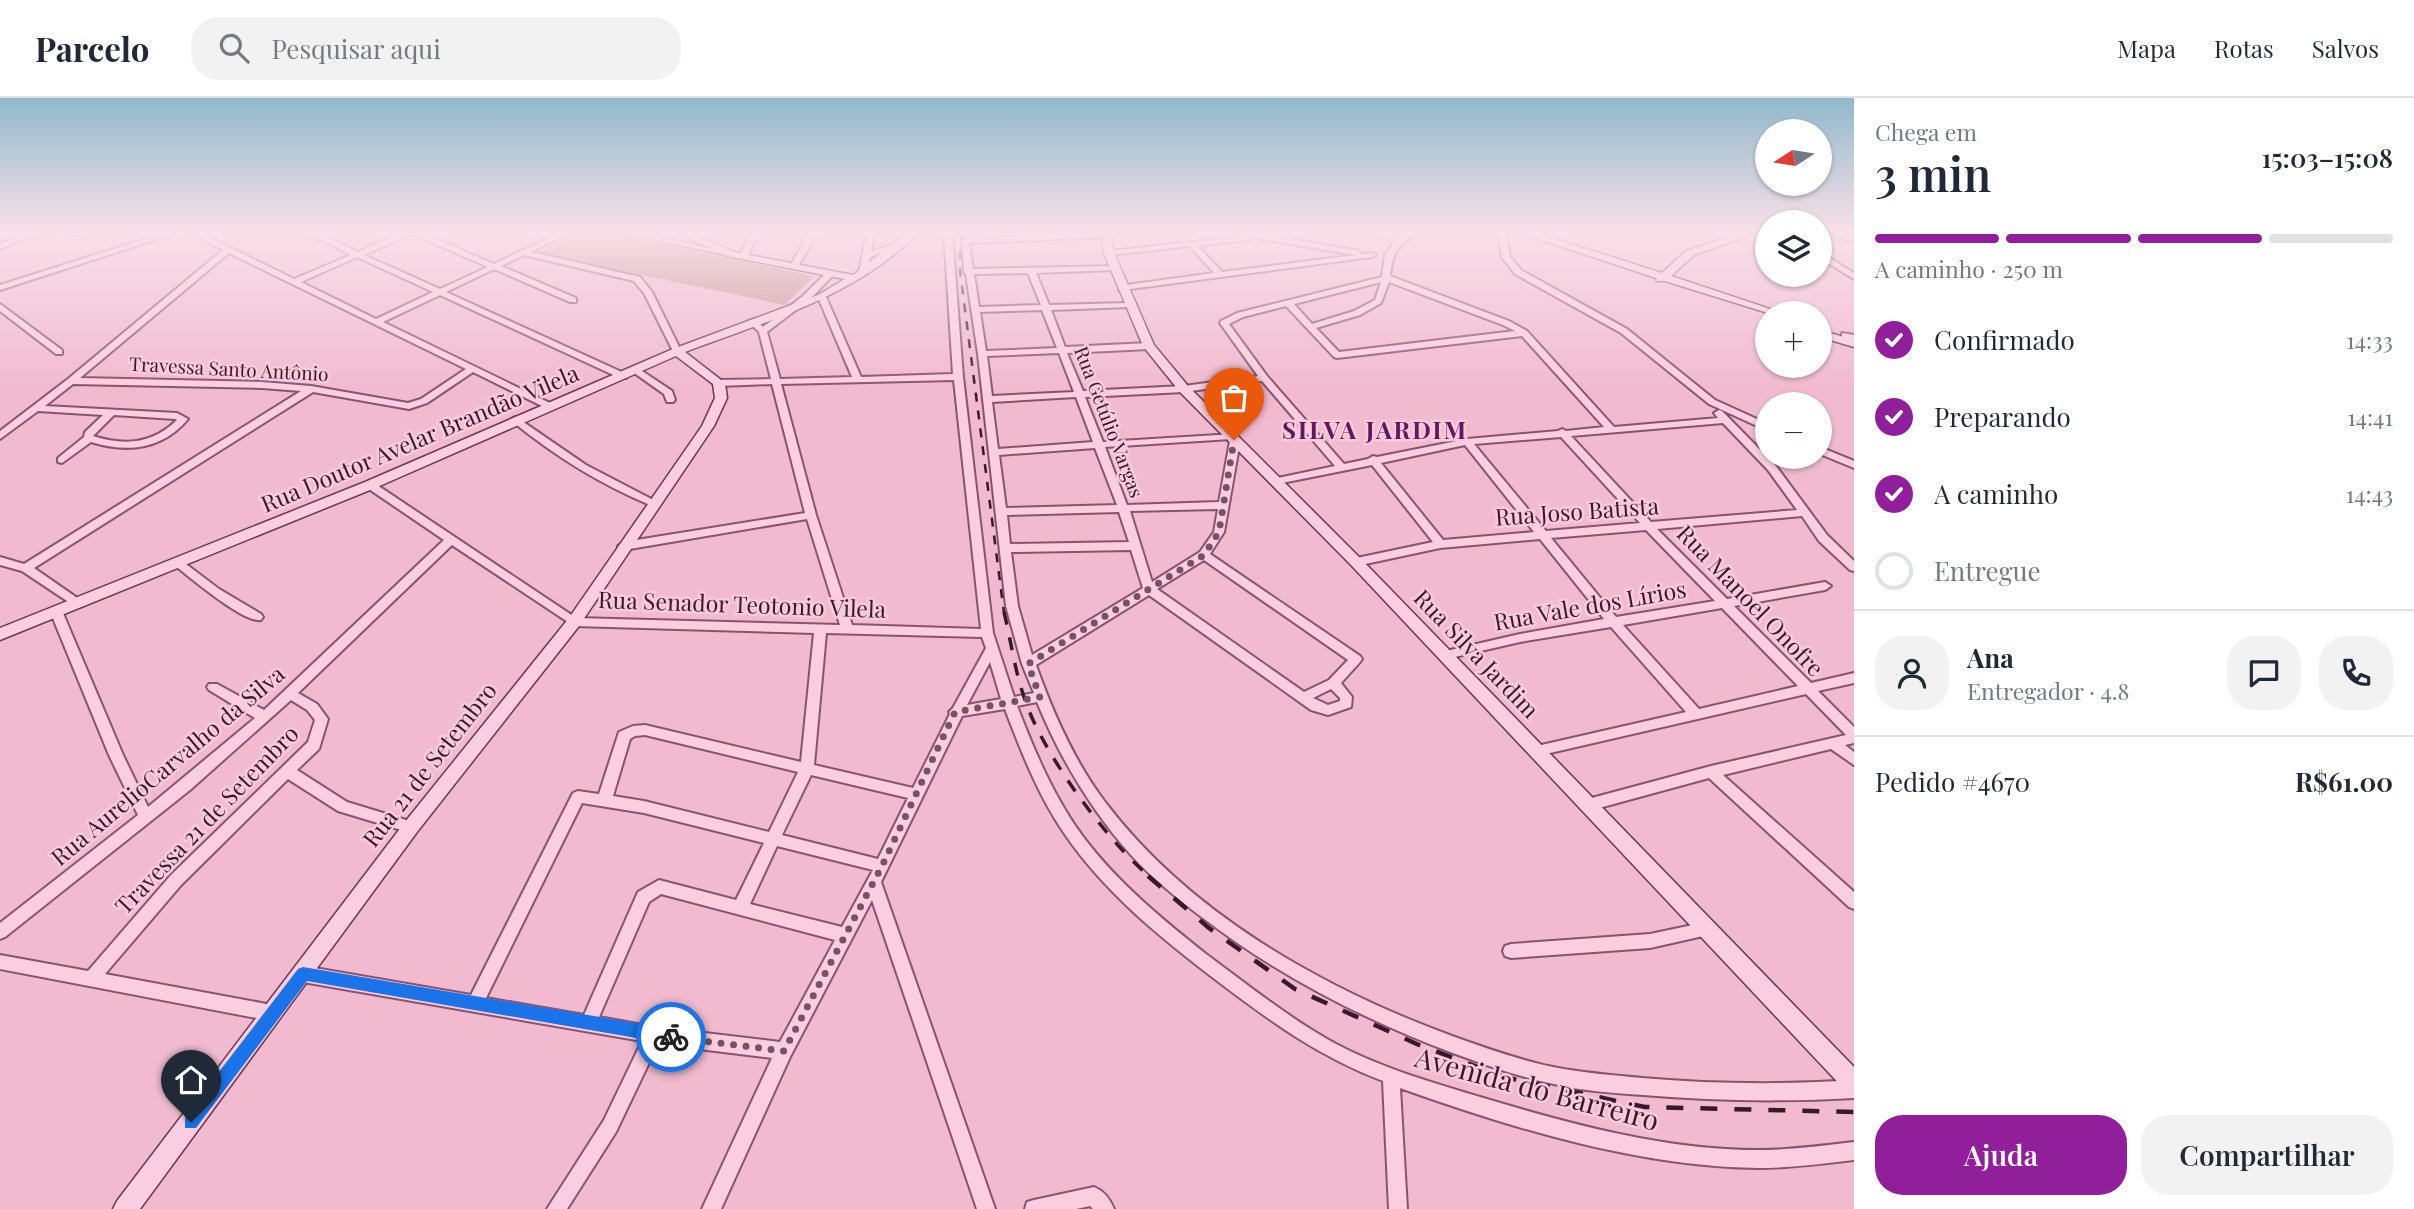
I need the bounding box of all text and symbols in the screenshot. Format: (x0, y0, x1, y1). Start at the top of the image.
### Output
search box (191, 17, 681, 80)
text: Parcelo (35, 26, 149, 70)
icon: search (215, 29, 253, 67)
text: Pesquisar aqui (271, 31, 441, 66)
text: Mapa (2117, 32, 2176, 64)
text: Rotas (2214, 32, 2274, 64)
text: Salvos (2312, 32, 2379, 64)
text: Chega em (1875, 116, 1977, 147)
north arrow (1755, 119, 1832, 196)
map controls (1755, 119, 1832, 469)
text: 15:03–15:08 (2262, 140, 2393, 175)
text: 3 min (1875, 142, 1991, 204)
button: layers (1755, 210, 1832, 287)
text: A caminho · 250 m (1875, 253, 2063, 284)
button: + (1755, 301, 1832, 378)
icon: check (1875, 321, 1913, 359)
text: Confirmado (1934, 322, 2075, 357)
text: 14:33 (2346, 324, 2393, 355)
street label: Rua Getúlio Vargas (1069, 342, 1151, 501)
street label: Travessa Santo Antônio (129, 350, 329, 386)
street label: Rua Doutor Avelar Brandão Vilela (256, 356, 584, 519)
pin (1204, 368, 1264, 440)
icon: bag (1215, 379, 1253, 417)
button: − (1755, 392, 1832, 469)
icon: check (1875, 398, 1913, 436)
text: Preparando (1934, 399, 2071, 434)
text: 14:41 (2347, 401, 2393, 432)
district label: SILVA JARDIM (1282, 413, 1468, 445)
icon: check (1875, 475, 1913, 513)
text: A caminho (1934, 476, 2058, 511)
text: 14:43 (2346, 478, 2393, 509)
street label: Rua Joso Batista (1494, 489, 1660, 532)
street label: Rua Manoel Onofre (1671, 518, 1831, 682)
text: Entregue (1934, 553, 2041, 588)
street label: Rua Vale dos Lírios (1491, 572, 1688, 637)
street label: Rua Silva Jardim (1408, 582, 1547, 724)
street label: Rua Senador Teotonio Vilela (597, 583, 887, 624)
button: person (1875, 636, 1949, 710)
button: chat (2227, 636, 2301, 710)
button: phone (2319, 636, 2393, 710)
text: Ana (1967, 640, 2014, 675)
street label: Rua AurelioCarvalho da Silva (44, 658, 291, 872)
street label: Rua 21 de Setembro (355, 675, 503, 853)
text: Entregador · 4.8 (1967, 675, 2130, 706)
street label: Travessa 21 de Setembro (107, 718, 304, 920)
text: Pedido #4670 (1875, 764, 2030, 799)
text: R$61.00 (2295, 764, 2393, 799)
courier (636, 1002, 706, 1072)
icon: bike (652, 1018, 690, 1056)
street label: Avenida do Barreiro (1410, 1037, 1663, 1138)
pin (161, 1050, 221, 1122)
icon: home (172, 1061, 210, 1099)
button: Ajuda (1875, 1115, 2127, 1195)
button: Compartilhar (2141, 1115, 2393, 1195)

